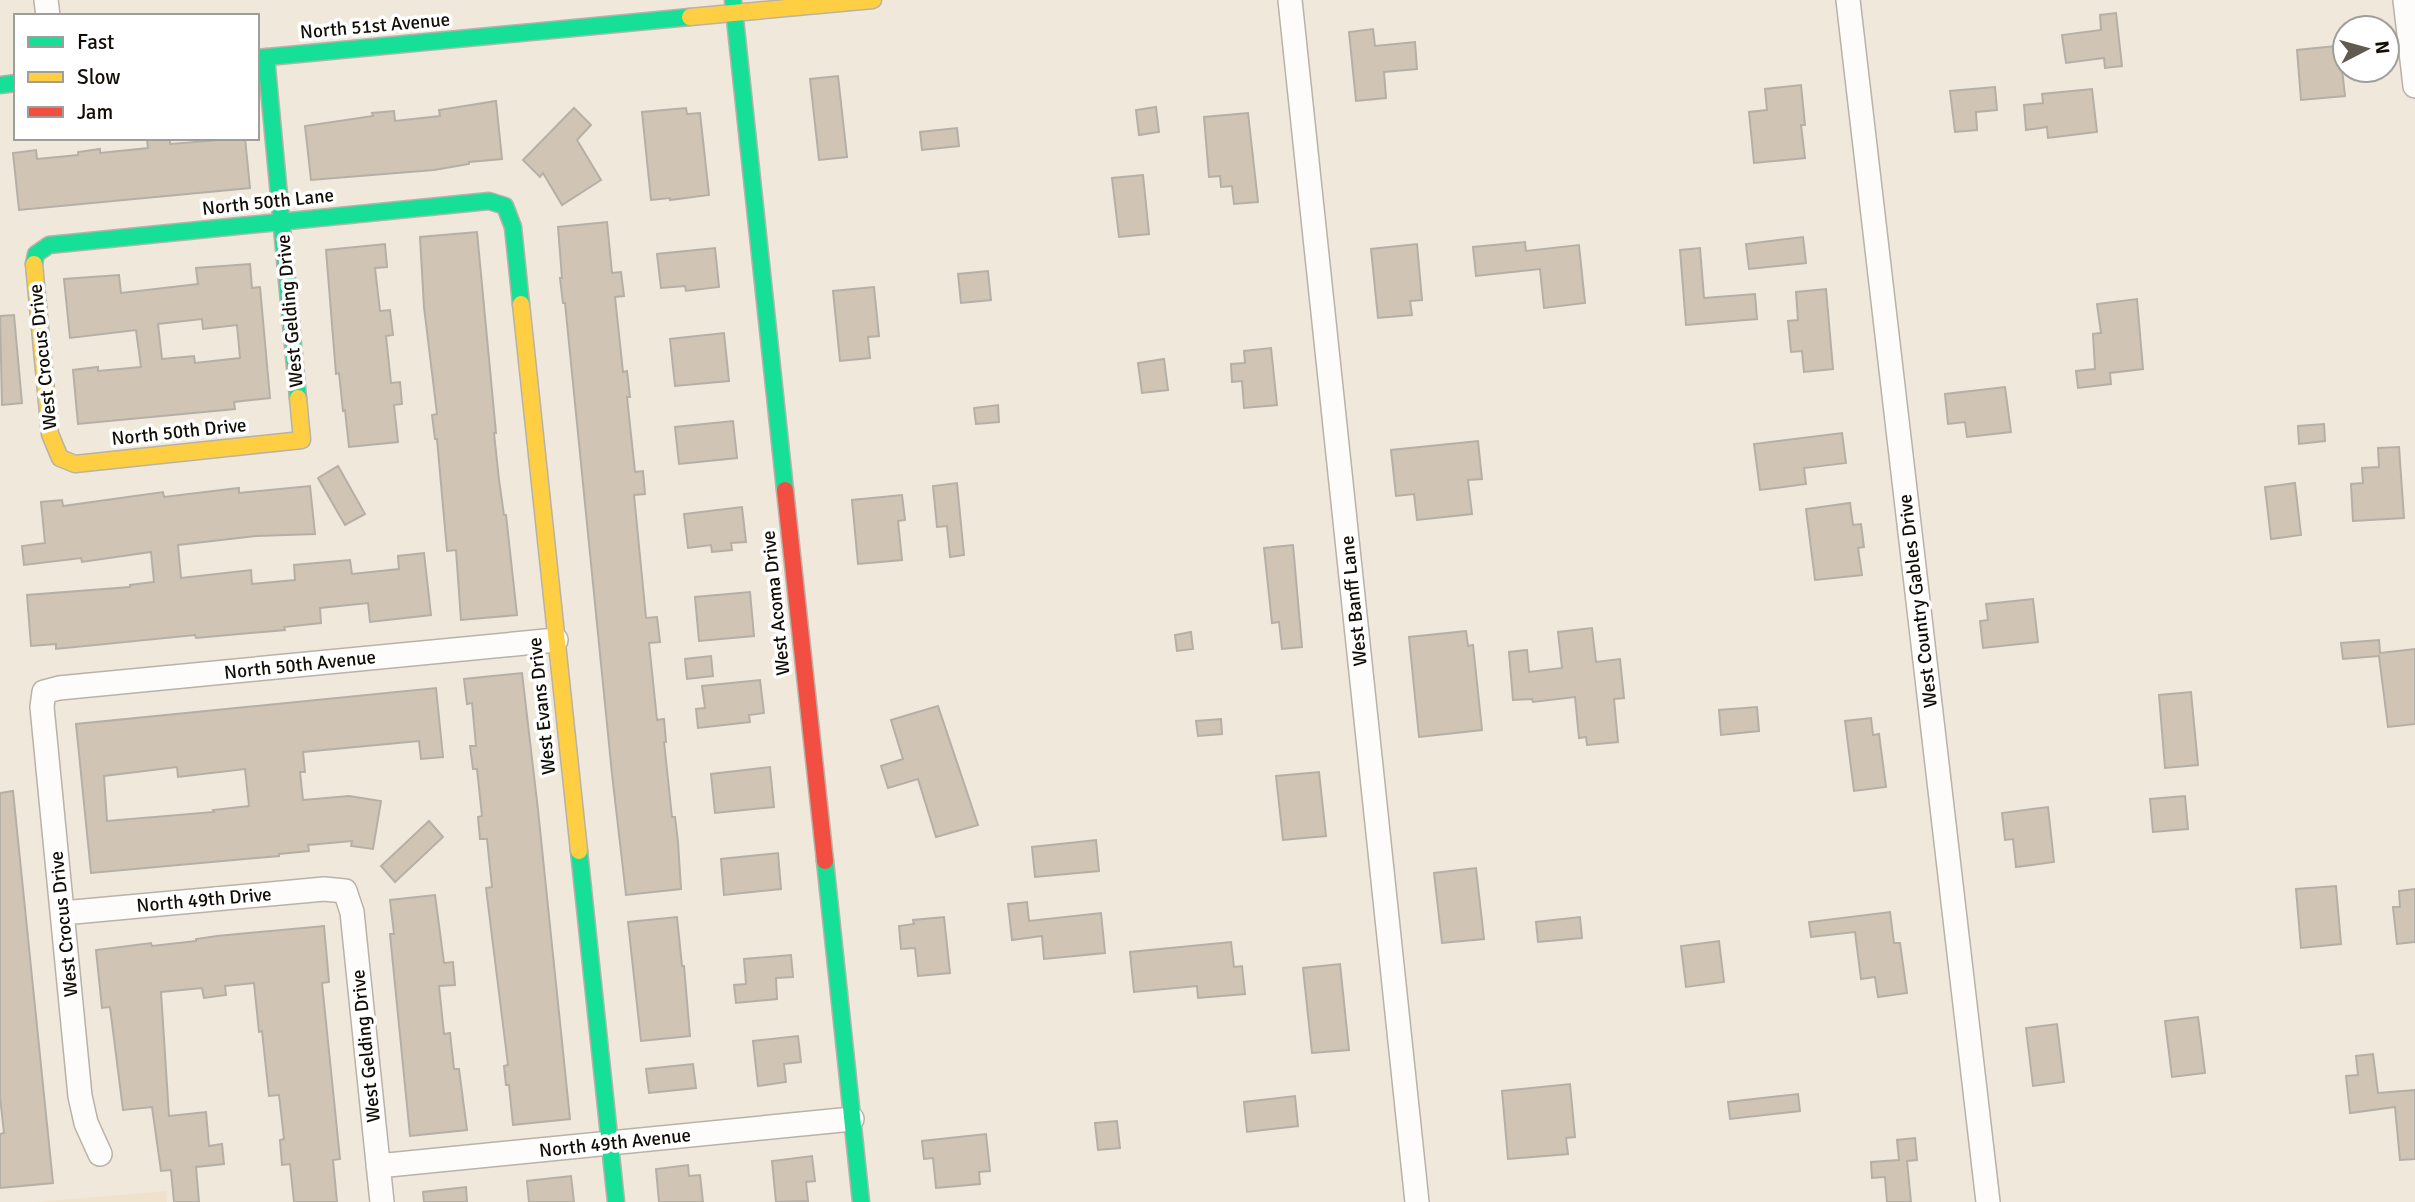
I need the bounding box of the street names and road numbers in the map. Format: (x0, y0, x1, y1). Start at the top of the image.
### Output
street label: North 51st Avenue (299, 7, 451, 45)
street label: North 50th Lane (201, 183, 335, 221)
street label: West Gelding Drive (271, 234, 309, 388)
street label: West Crocus Drive (23, 283, 63, 431)
street label: North 50th Drive (110, 413, 248, 451)
street label: West Country Gables Drive (1893, 493, 1943, 709)
street label: West Acoma Drive (756, 529, 796, 677)
street label: West Banff Lane (1335, 535, 1373, 667)
street label: West Evans Drive (523, 636, 561, 776)
street label: North 50th Avenue (223, 645, 377, 685)
street label: West Crocus Drive (44, 850, 84, 998)
street label: North 49th Drive (135, 882, 273, 918)
street label: West Gelding Drive (346, 968, 386, 1124)
street label: North 49th Avenue (538, 1123, 692, 1163)

